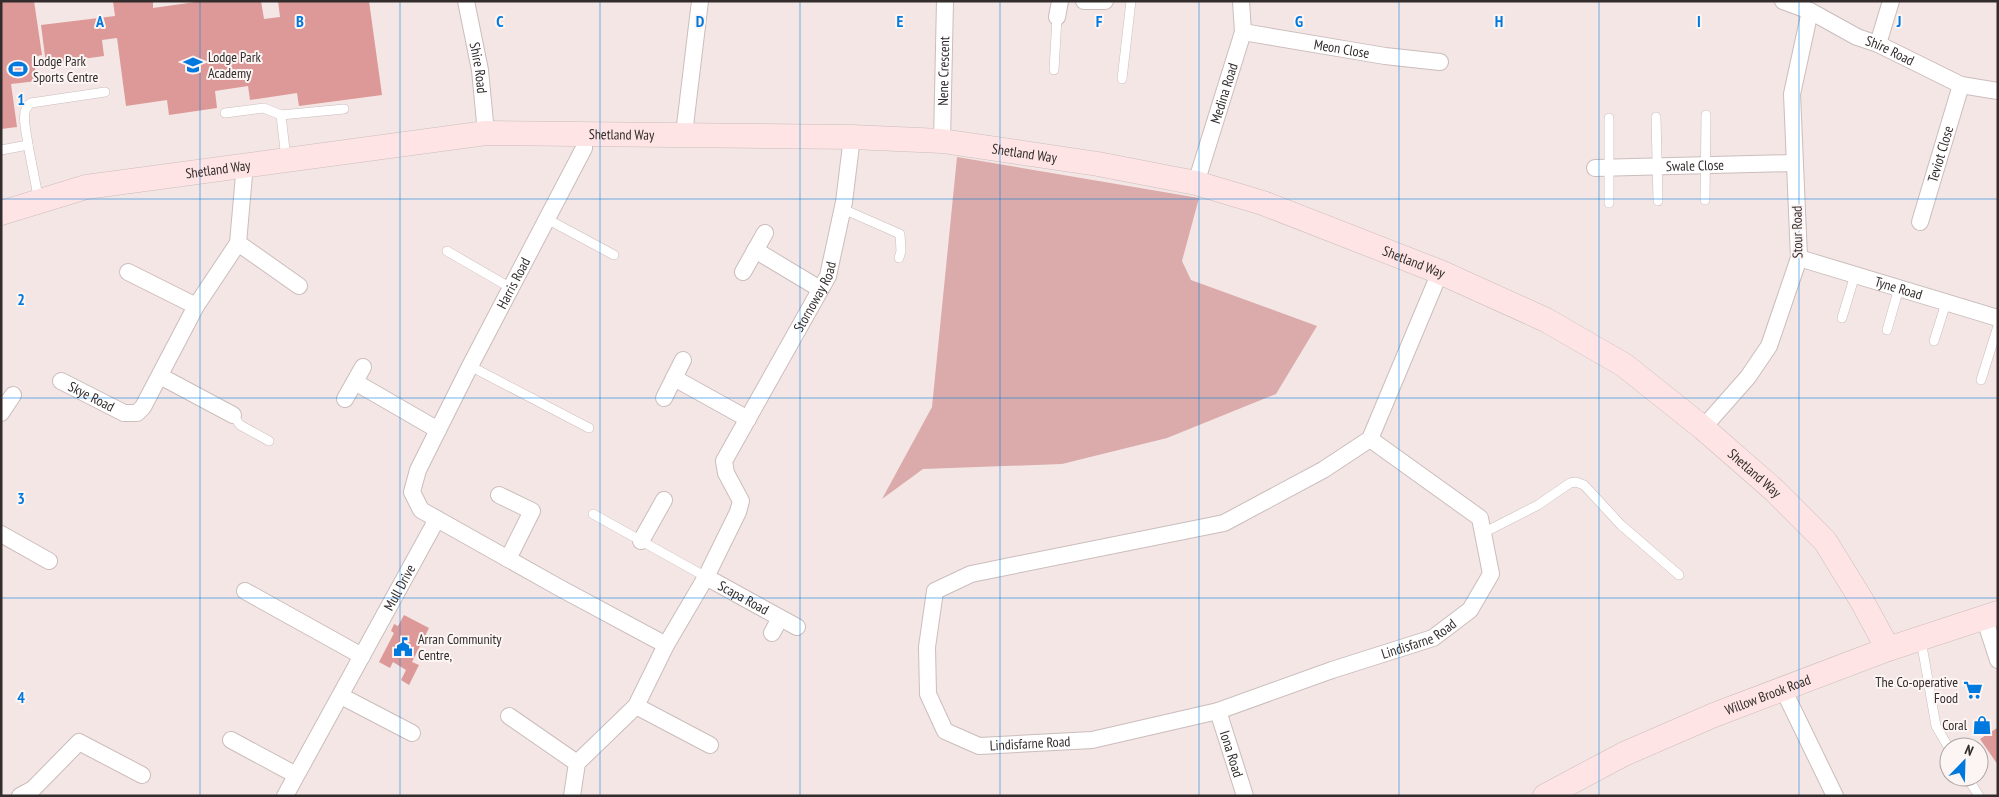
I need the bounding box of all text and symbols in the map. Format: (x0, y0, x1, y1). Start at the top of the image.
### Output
text: A (95, 11, 105, 31)
text: B (296, 11, 304, 31)
text: C (496, 11, 504, 31)
text: D (696, 11, 705, 31)
text: E (897, 11, 904, 31)
text: F (1096, 11, 1103, 31)
text: G (1295, 11, 1303, 31)
text: H (1495, 11, 1503, 31)
text: I (1697, 11, 1701, 31)
text: J (1896, 11, 1901, 31)
street label: Shire Road (1863, 32, 1917, 69)
street label: Meon Close (1312, 35, 1371, 62)
street label: Nene Crescent (934, 36, 953, 106)
street label: Shire Road (466, 40, 491, 94)
place label: Lodge Park Academy (208, 48, 261, 82)
place label: Lodge Park Sports Centre (33, 52, 98, 86)
school or university icon: Lodge Park Academy (182, 54, 204, 76)
sports icon: Lodge Park Sports Centre (7, 58, 29, 80)
street label: Medina Road (1206, 61, 1242, 126)
text: 1 (17, 89, 25, 109)
street label: Teviot Close (1923, 123, 1957, 184)
street label: Shetland Way (589, 125, 655, 144)
street label: Shetland Way (991, 139, 1059, 167)
street label: Shetland Way (184, 156, 252, 182)
street label: Swale Close (1666, 156, 1724, 175)
street label: Stour Road (1788, 206, 1806, 258)
street label: Shetland Way (1380, 242, 1449, 282)
street label: Harris Road (493, 254, 534, 312)
street label: Stornoway Road (789, 260, 840, 335)
street label: Tyne Road (1873, 272, 1925, 304)
text: 2 (17, 289, 25, 309)
street label: Skye Road (65, 377, 117, 416)
street label: Shetland Way (1724, 445, 1786, 502)
text: 3 (17, 488, 25, 508)
street label: Mull Drive (380, 561, 420, 614)
street label: Scapa Road (715, 576, 772, 619)
street label: Lindisfarne Road (1379, 615, 1460, 663)
place label: Arran Community Centre, (418, 630, 502, 664)
public building icon: Arran Community Centre, (392, 636, 414, 658)
street label: Willow Brook Road (1722, 670, 1813, 719)
place label: The Co-operative Food (1875, 673, 1958, 707)
supermarket icon: The Co-operative Food (1962, 679, 1984, 701)
text: 4 (17, 687, 25, 707)
shop icon: Coral (1971, 714, 1993, 736)
place label: Coral (1942, 716, 1968, 734)
street label: Iona Road (1216, 728, 1247, 779)
street label: Lindisfarne Road (989, 732, 1071, 754)
north arrow (1939, 737, 1989, 787)
text: N (1962, 740, 1976, 760)

